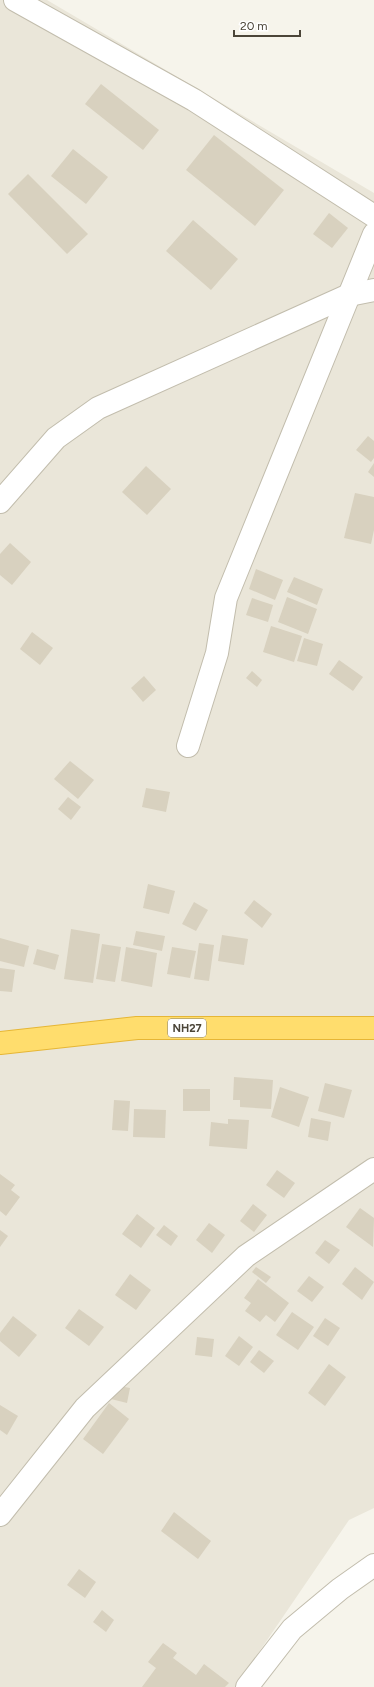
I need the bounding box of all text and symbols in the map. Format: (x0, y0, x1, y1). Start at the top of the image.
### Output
scale bar (234, 12, 300, 38)
text: 20 m (240, 19, 268, 33)
road number: NH27 (168, 1019, 206, 1037)

